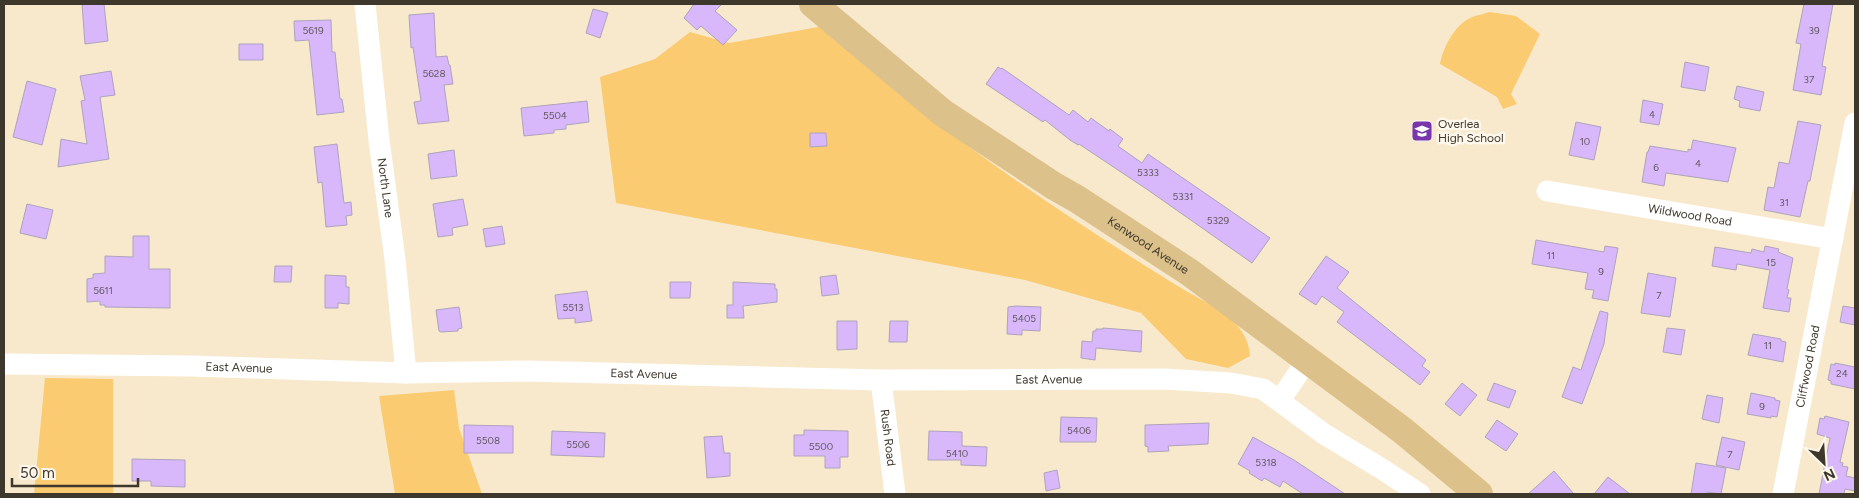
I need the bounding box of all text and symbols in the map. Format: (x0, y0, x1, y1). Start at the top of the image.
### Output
house number: 5619 (302, 24, 324, 37)
house number: 39 (1808, 24, 1820, 37)
house number: 5628 (422, 67, 446, 80)
house number: 37 (1804, 73, 1815, 86)
house number: 4 (1649, 108, 1655, 121)
house number: 5504 (543, 109, 567, 122)
place label: Overlea High School (1438, 117, 1504, 145)
school or university icon: Overlea High School (1410, 119, 1434, 143)
house number: 10 (1580, 135, 1590, 148)
street label: North Lane (374, 157, 396, 219)
house number: 4 (1695, 157, 1701, 170)
house number: 6 (1653, 161, 1659, 174)
house number: 5333 (1137, 166, 1159, 179)
house number: 5331 (1173, 190, 1193, 203)
house number: 31 (1779, 196, 1789, 209)
street label: Wildwood Road (1647, 201, 1733, 229)
street label: Kenwood Avenue (1105, 214, 1192, 277)
house number: 5329 (1207, 214, 1230, 227)
house number: 11 (1547, 249, 1555, 262)
house number: 15 (1766, 256, 1776, 269)
house number: 9 (1598, 265, 1604, 278)
house number: 5611 (93, 284, 113, 297)
house number: 7 (1656, 289, 1662, 302)
house number: 5513 (562, 301, 584, 314)
house number: 5405 (1012, 312, 1036, 325)
street label: Cliffwood Road (1793, 324, 1823, 409)
house number: 11 (1764, 339, 1772, 352)
street label: East Avenue (205, 359, 273, 376)
street label: East Avenue (610, 366, 678, 382)
house number: 24 (1836, 367, 1848, 380)
street label: East Avenue (1015, 372, 1083, 387)
house number: 9 (1759, 400, 1765, 413)
street label: Rush Road (878, 408, 898, 467)
house number: 5406 (1067, 424, 1091, 437)
house number: 5508 (476, 434, 500, 447)
house number: 5506 (566, 438, 590, 451)
north arrow (1799, 438, 1849, 488)
house number: 5500 (809, 440, 833, 453)
house number: 5410 (946, 447, 968, 460)
house number: 7 (1727, 448, 1733, 461)
scale bar (12, 456, 139, 488)
house number: 5318 (1255, 456, 1277, 469)
text: 50 m (20, 464, 55, 482)
text: N (1821, 464, 1838, 484)

